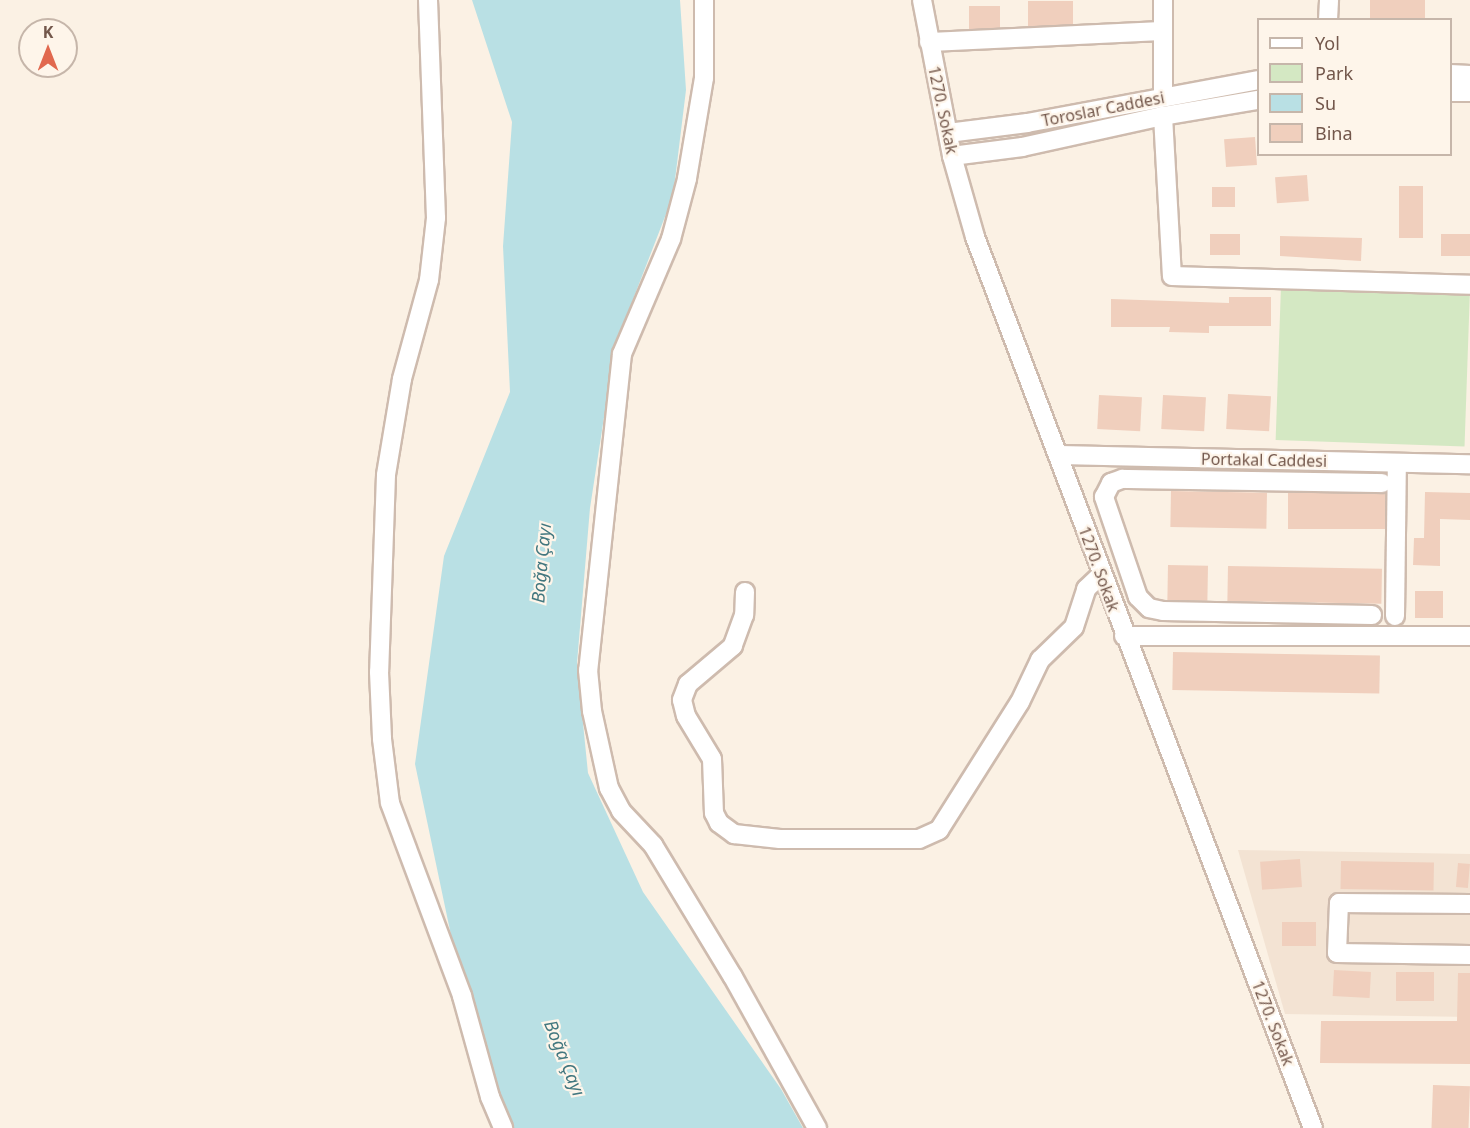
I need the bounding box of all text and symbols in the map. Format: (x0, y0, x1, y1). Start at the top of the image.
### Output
north arrow (18, 18, 78, 78)
legend (1257, 18, 1452, 156)
text: K (43, 21, 53, 43)
text: Yol (1315, 31, 1340, 55)
text: Park (1315, 61, 1353, 85)
street label: 1270. Sokak (924, 64, 962, 156)
street label: Toroslar Caddesi (1040, 88, 1166, 130)
text: Su (1315, 91, 1336, 115)
text: Bina (1315, 121, 1353, 145)
street label: Portakal Caddesi (1201, 449, 1327, 471)
water label: Boğa Çayı (527, 522, 555, 604)
street label: 1270. Sokak (1075, 524, 1123, 614)
street label: 1270. Sokak (1248, 978, 1298, 1068)
water label: Boğa Çayı (540, 1017, 590, 1099)

